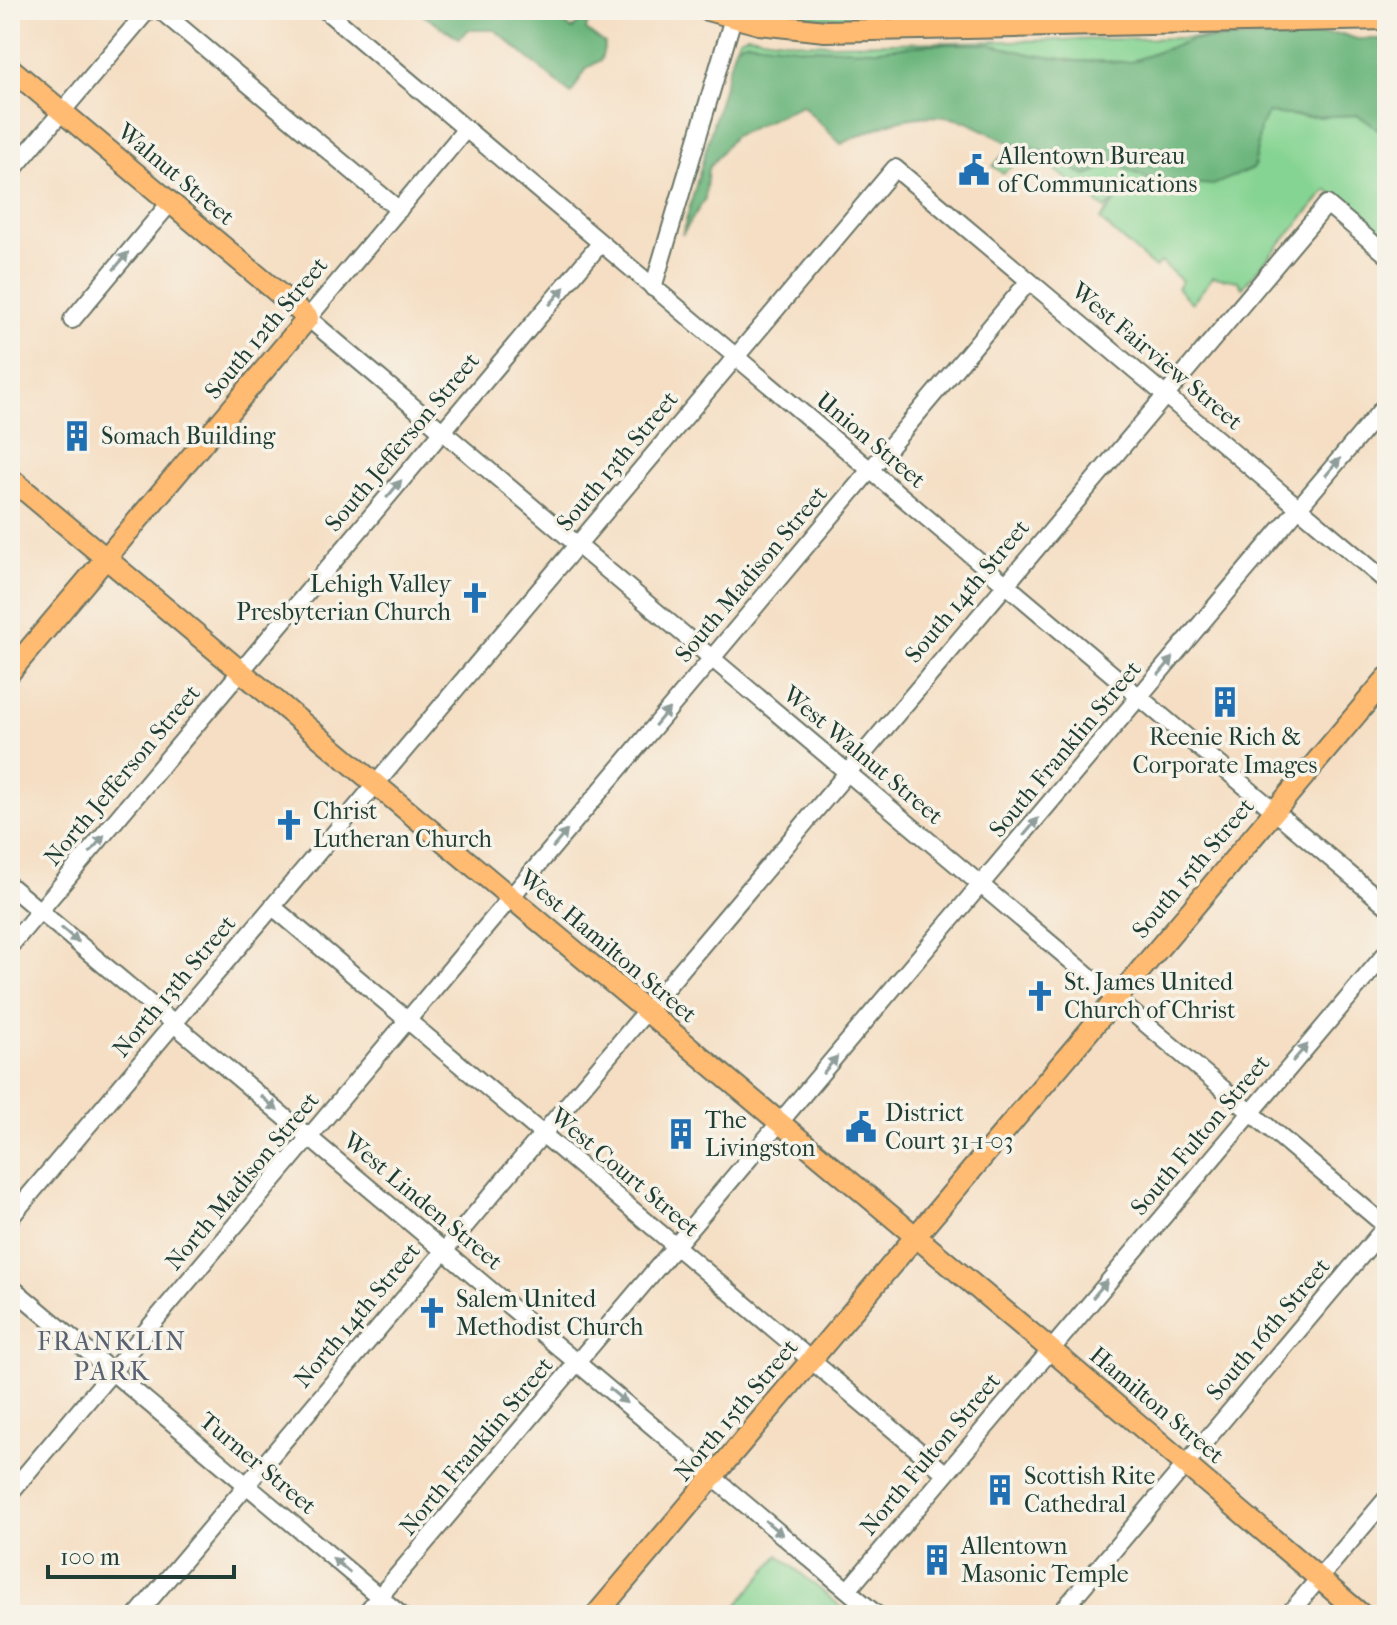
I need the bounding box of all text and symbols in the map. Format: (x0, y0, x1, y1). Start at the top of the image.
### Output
street label: Walnut Street (111, 116, 240, 231)
place label: Allentown Bureau of Communications (997, 142, 1197, 198)
public building icon: Allentown Bureau of Communications (957, 153, 991, 187)
one-way arrow (112, 251, 129, 271)
street label: South 12th Street (199, 251, 334, 405)
street label: West Fairview Street (1065, 276, 1248, 436)
one-way arrow (548, 286, 565, 306)
street label: South Jefferson Street (319, 347, 485, 537)
street label: South 13th Street (550, 385, 684, 537)
street label: Union Street (811, 386, 932, 494)
building icon: Somach Building (60, 419, 94, 453)
place label: Somach Building (101, 422, 276, 450)
one-way arrow (1324, 457, 1341, 477)
one-way arrow (385, 480, 402, 500)
street label: South Madison Street (669, 480, 833, 668)
street label: South 14th Street (899, 513, 1035, 668)
place label: Lehigh Valley Presbyterian Church (236, 570, 452, 626)
church icon: Lehigh Valley Presbyterian Church (458, 581, 492, 615)
street label: South Franklin Street (983, 655, 1147, 843)
one-way arrow (1157, 656, 1174, 676)
street label: North Jefferson Street (38, 679, 206, 871)
street label: West Walnut Street (777, 679, 949, 830)
building icon: Reenie Rich & Corporate Images (1208, 685, 1242, 719)
one-way arrow (653, 707, 670, 727)
place label: Reenie Rich & Corporate Images (1133, 723, 1318, 779)
street label: South 15th Street (1126, 792, 1260, 944)
place label: Christ Lutheran Church (313, 797, 493, 853)
church icon: Christ Lutheran Church (272, 808, 306, 842)
one-way arrow (1022, 817, 1039, 837)
one-way arrow (551, 830, 568, 850)
one-way arrow (88, 834, 105, 854)
street label: West Hamilton Street (513, 863, 703, 1029)
street label: North 13th Street (107, 909, 242, 1063)
one-way arrow (60, 926, 80, 943)
place label: St. James United Church of Christ (1064, 968, 1236, 1024)
church icon: St. James United Church of Christ (1023, 979, 1057, 1013)
one-way arrow (1291, 1044, 1309, 1063)
street label: South Fulton Street (1125, 1049, 1276, 1221)
one-way arrow (821, 1055, 838, 1075)
street label: North Madison Street (159, 1086, 325, 1276)
one-way arrow (259, 1094, 279, 1111)
place label: District Court 31-1-03 (885, 1099, 1013, 1155)
street label: West Court Street (544, 1101, 705, 1243)
place label: The Livingston (705, 1106, 815, 1162)
public building icon: District Court 31-1-03 (844, 1110, 878, 1144)
building icon: The Livingston (664, 1117, 698, 1151)
street label: West Linden Street (337, 1126, 509, 1276)
street label: North 14th Street (288, 1237, 426, 1393)
street label: South 16th Street (1200, 1252, 1336, 1406)
one-way arrow (1091, 1280, 1108, 1300)
place label: Salem United Methodist Church (456, 1285, 644, 1341)
church icon: Salem United Methodist Church (415, 1296, 449, 1330)
district label: FRANKLIN PARK (37, 1326, 187, 1387)
street label: North 15th Street (668, 1333, 804, 1487)
street label: Hamilton Street (1084, 1341, 1230, 1470)
street label: North Franklin Street (393, 1351, 559, 1541)
street label: North Fulton Street (854, 1367, 1006, 1541)
one-way arrow (608, 1387, 628, 1404)
street label: Turner Street (194, 1406, 322, 1520)
place label: Scottish Rite Cathedral (1024, 1462, 1156, 1518)
building icon: Scottish Rite Cathedral (983, 1473, 1017, 1507)
one-way arrow (764, 1519, 784, 1536)
scale bar (48, 1529, 234, 1579)
place label: Allentown Masonic Temple (960, 1532, 1129, 1588)
text: 100 m (60, 1543, 120, 1571)
building icon: Allentown Masonic Temple (920, 1543, 954, 1577)
one-way arrow (331, 1557, 351, 1574)

